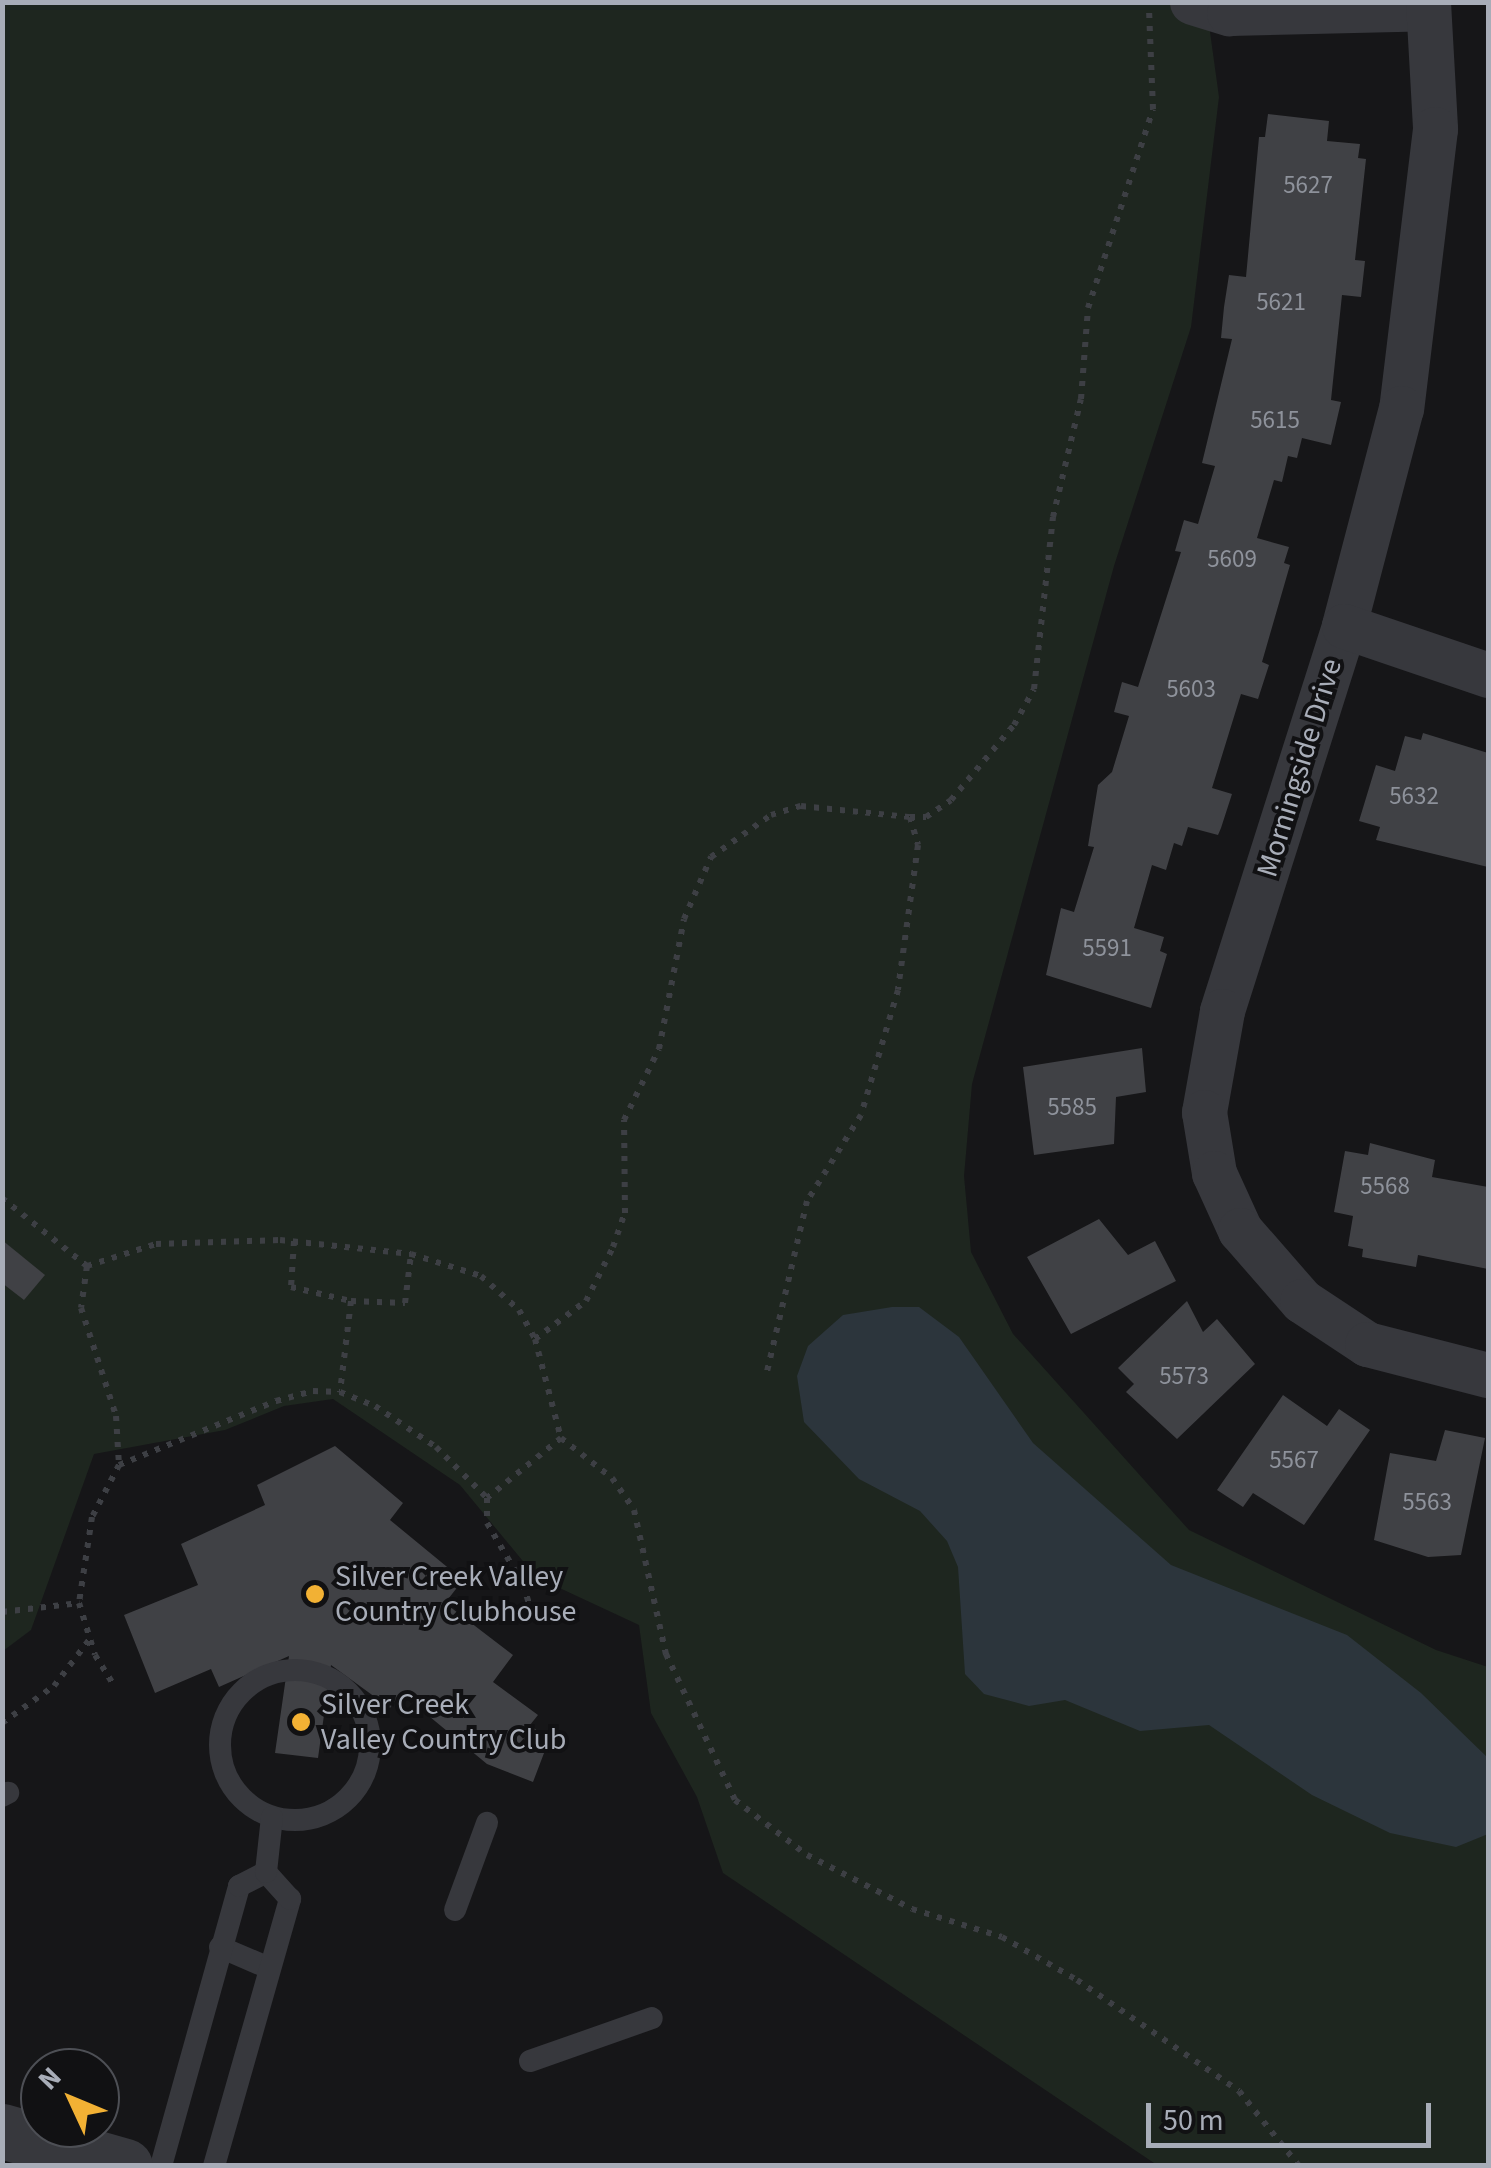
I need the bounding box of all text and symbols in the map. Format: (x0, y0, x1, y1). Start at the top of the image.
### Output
house number: 5627 (1283, 170, 1333, 200)
house number: 5621 (1256, 287, 1306, 317)
house number: 5615 (1250, 405, 1300, 435)
house number: 5609 (1207, 544, 1257, 574)
street label: Morningside Drive (1250, 655, 1350, 881)
house number: 5603 (1166, 674, 1216, 704)
house number: 5632 (1389, 781, 1439, 811)
house number: 5591 (1082, 933, 1132, 963)
house number: 5585 (1047, 1092, 1097, 1122)
house number: 5568 (1360, 1171, 1410, 1201)
house number: 5573 (1159, 1361, 1209, 1391)
house number: 5567 (1269, 1445, 1319, 1475)
house number: 5563 (1402, 1487, 1452, 1517)
place label: Silver Creek Valley Country Clubhouse (335, 1559, 576, 1630)
marker: Silver Creek Valley Country Clubhouse (304, 1583, 326, 1605)
place label: Silver Creek Valley Country Club (321, 1687, 566, 1758)
marker: Silver Creek Valley Country Club (290, 1711, 312, 1733)
north arrow (20, 2048, 120, 2148)
text: N (29, 2058, 71, 2099)
scale bar (1151, 2083, 1436, 2145)
text: 50 m (1163, 2099, 1224, 2142)

